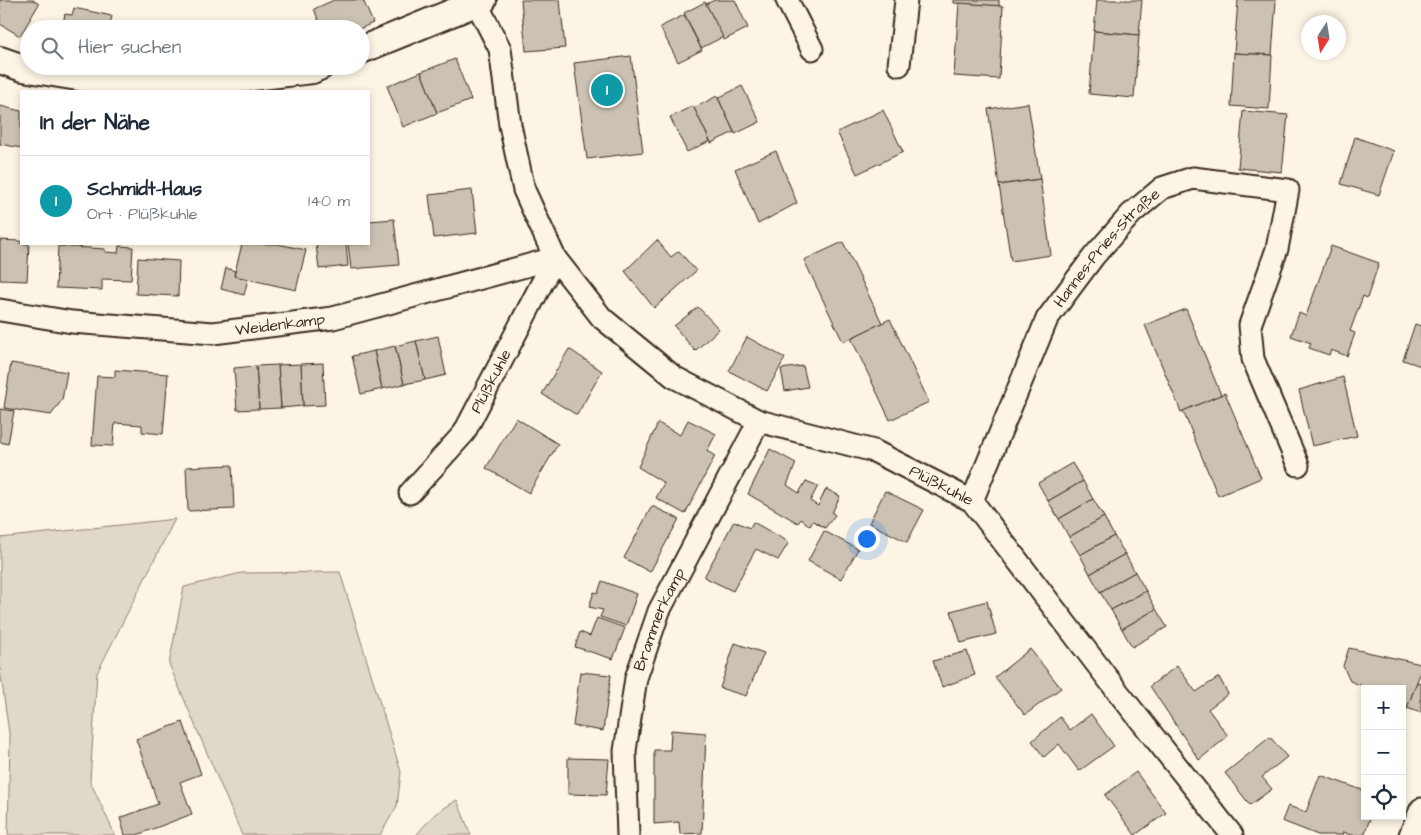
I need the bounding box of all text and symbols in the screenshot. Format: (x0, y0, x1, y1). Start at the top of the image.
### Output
north arrow (1301, 15, 1346, 60)
search box (20, 20, 370, 75)
icon: search (38, 34, 66, 62)
text: Hier suchen (78, 34, 181, 61)
pin: 1 (591, 71, 623, 109)
text: In der Nähe (40, 108, 150, 137)
text: Schmidt-Haus (87, 176, 202, 203)
street label: Hannes-Pries-Straße (1048, 183, 1165, 312)
text: 1 (55, 190, 57, 212)
text: 140 m (308, 190, 350, 212)
text: Ort · Plüßkuhle (87, 203, 197, 225)
street label: Weidenkamp (234, 308, 326, 341)
street label: Plüßkuhle (465, 345, 517, 417)
street label: Plüßkuhle (906, 460, 978, 511)
your location (854, 526, 880, 552)
street label: Brammerkamp (628, 564, 691, 674)
map controls (1361, 685, 1406, 820)
button: + (1361, 685, 1406, 730)
button: − (1361, 730, 1406, 775)
button: locate (1361, 775, 1406, 820)

